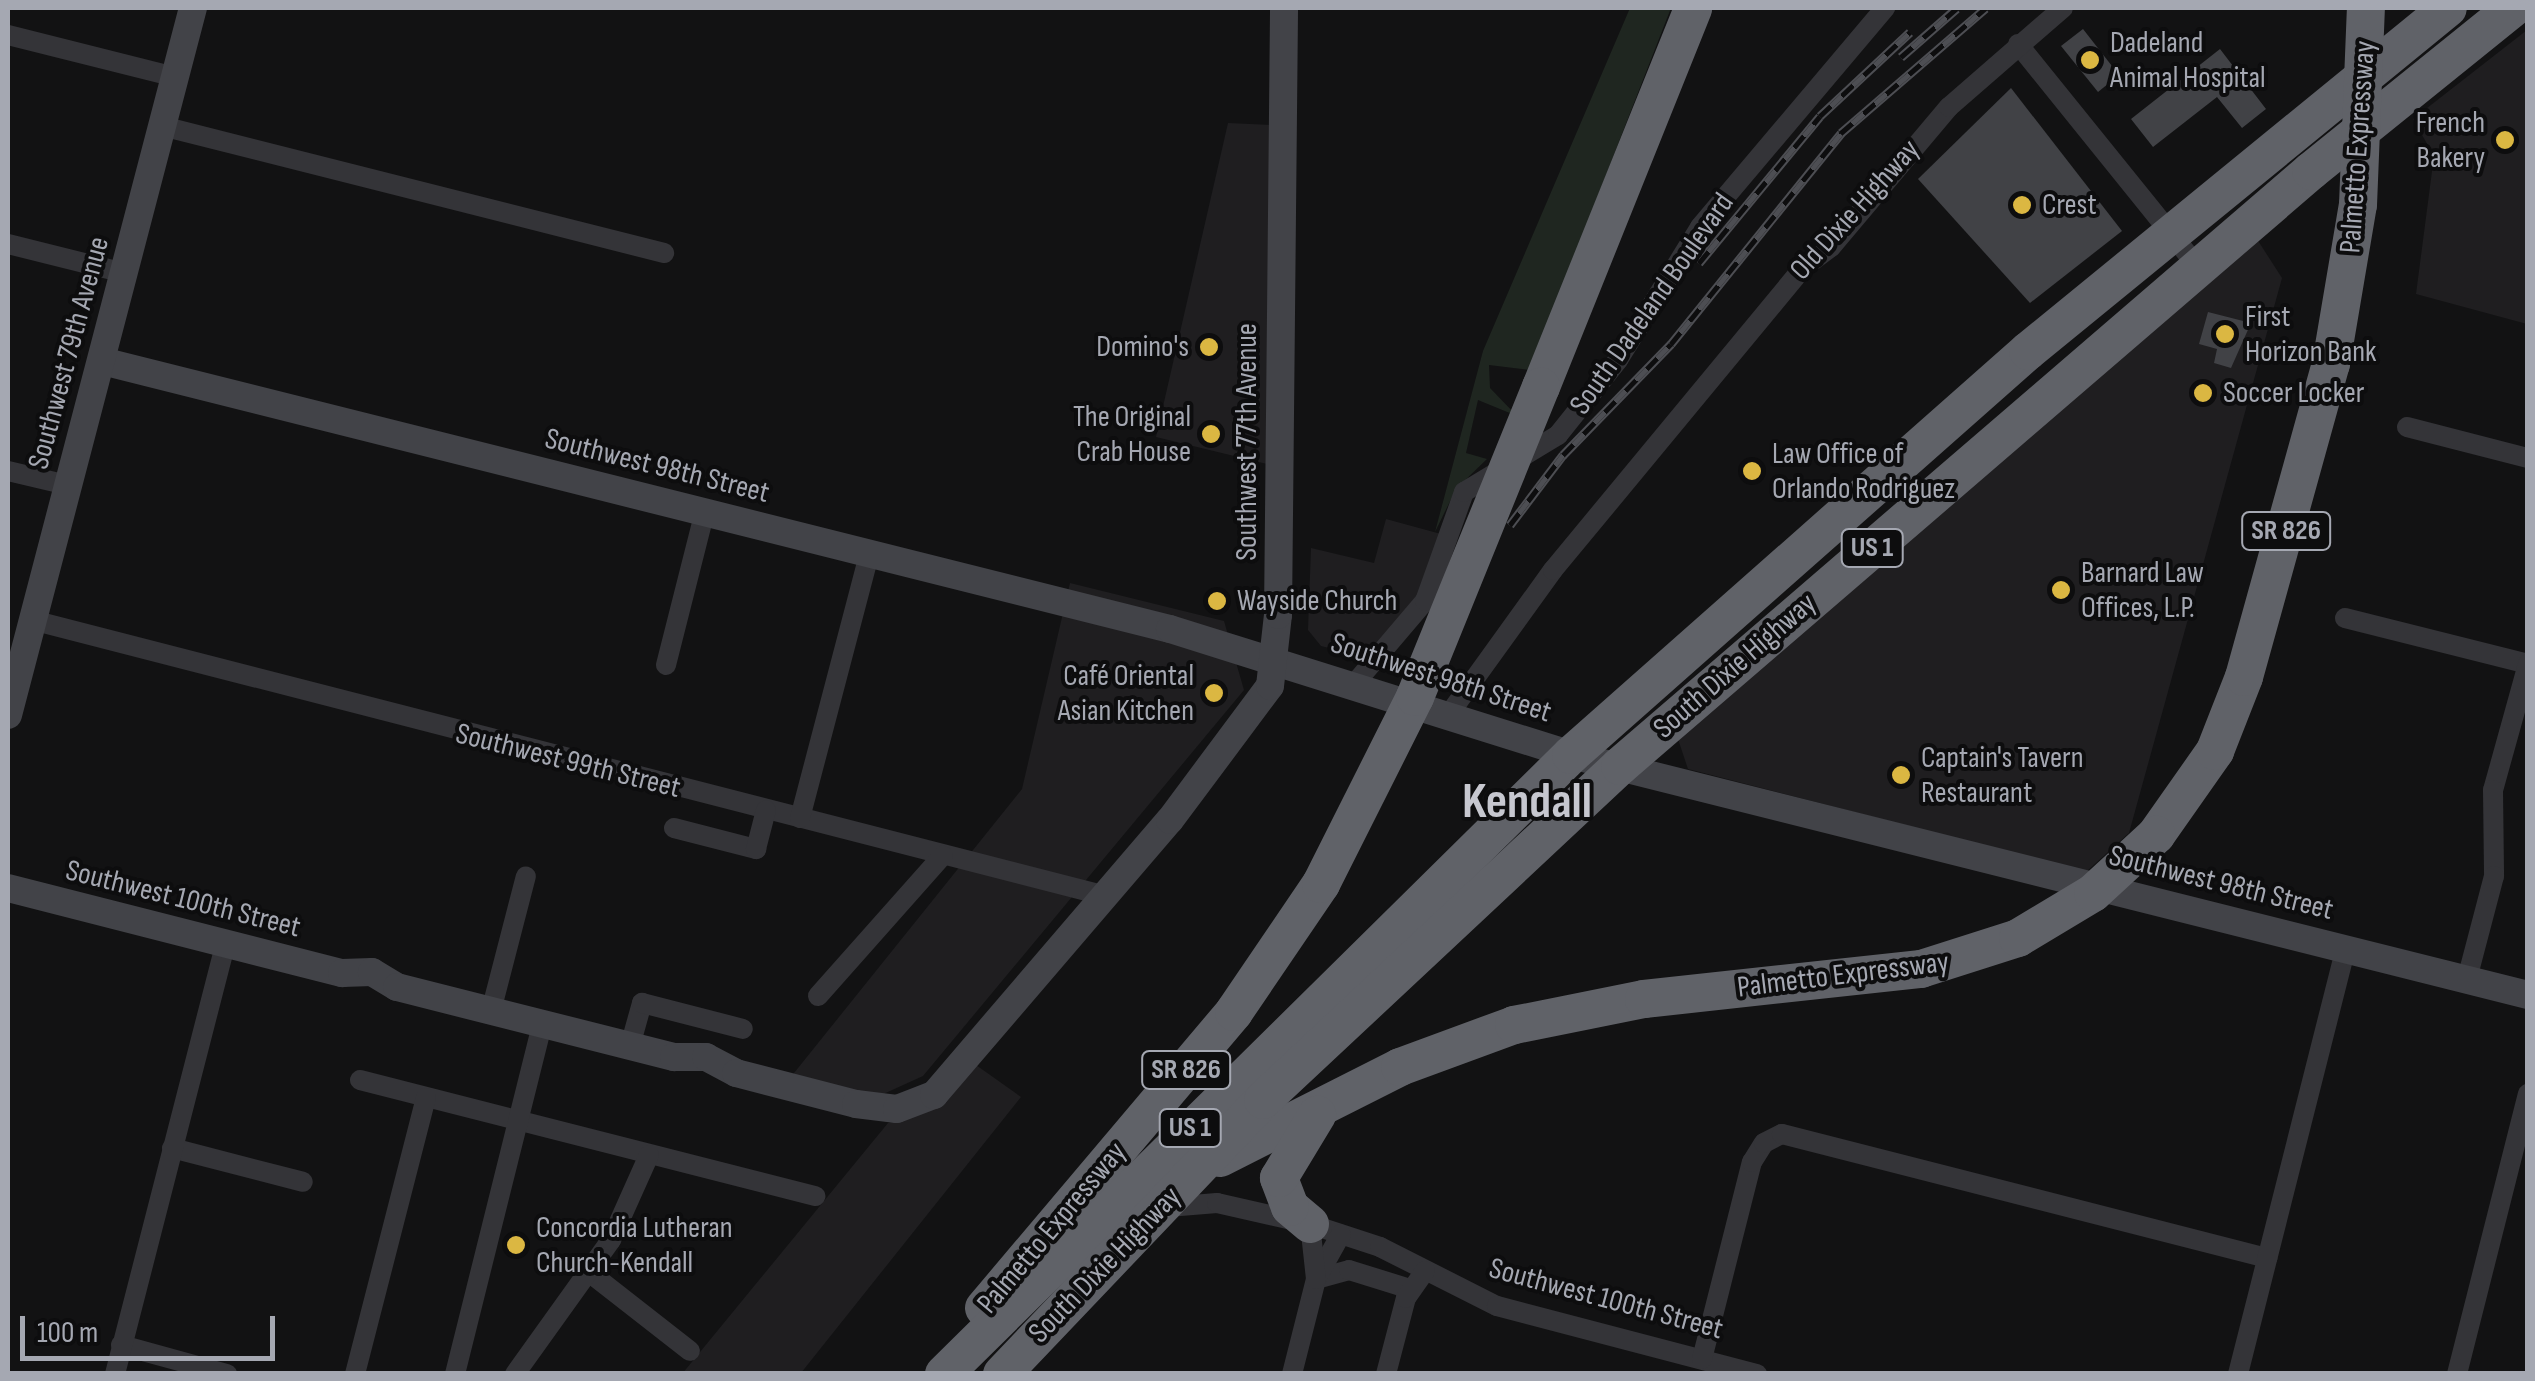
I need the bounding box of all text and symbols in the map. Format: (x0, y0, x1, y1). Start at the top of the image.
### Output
place label: Dadeland Animal Hospital (2110, 25, 2266, 96)
street label: Palmetto Expressway (2333, 40, 2383, 254)
marker: Dadeland Animal Hospital (2079, 49, 2101, 71)
place label: French Bakery (2416, 105, 2485, 176)
marker: French Bakery (2494, 129, 2516, 151)
street label: Old Dixie Highway (1783, 132, 1927, 288)
street label: South Dadeland Boulevard (1562, 187, 1742, 421)
place label: Crest (2042, 187, 2097, 223)
marker: Crest (2011, 194, 2033, 216)
street label: Southwest 79th Avenue (21, 233, 117, 473)
place label: First Horizon Bank (2245, 299, 2377, 370)
street label: Southwest 77th Avenue (1229, 323, 1265, 561)
marker: First Horizon Bank (2214, 323, 2236, 345)
place label: Domino's (1096, 329, 1189, 365)
marker: Domino's (1198, 336, 1220, 358)
place label: Soccer Locker (2223, 375, 2364, 411)
marker: Soccer Locker (2192, 382, 2214, 404)
place label: The Original Crab House (1073, 399, 1191, 470)
street label: Southwest 98th Street (541, 421, 773, 511)
marker: The Original Crab House (1200, 423, 1222, 445)
place label: Law Office of Orlando Rodriguez (1772, 436, 1955, 506)
marker: Law Office of Orlando Rodriguez (1741, 460, 1763, 482)
road number: SR 826 (2241, 508, 2331, 554)
road number: US 1 (1840, 525, 1904, 571)
place label: Barnard Law Offices, L.P. (2081, 555, 2204, 626)
marker: Barnard Law Offices, L.P. (2050, 579, 2072, 601)
place label: Wayside Church (1237, 583, 1397, 619)
street label: South Dixie Highway (1646, 586, 1824, 746)
marker: Wayside Church (1206, 590, 1228, 612)
street label: Southwest 98th Street (1326, 625, 1556, 731)
place label: Café Oriental Asian Kitchen (1058, 658, 1194, 728)
marker: Café Oriental Asian Kitchen (1203, 682, 1225, 704)
street label: Southwest 99th Street (452, 716, 684, 806)
place label: Captain's Tavern Restaurant (1921, 740, 2084, 810)
marker: Captain's Tavern Restaurant (1890, 764, 1912, 786)
district label: Kendall (1462, 773, 1592, 833)
street label: Southwest 98th Street (2105, 838, 2337, 928)
street label: Southwest 100th Street (62, 852, 304, 946)
street label: Palmetto Expressway (1735, 944, 1951, 1006)
road number: SR 826 (1141, 1047, 1231, 1093)
road number: US 1 (1158, 1105, 1222, 1151)
street label: Palmetto Expressway (970, 1135, 1134, 1321)
street label: South Dixie Highway (1021, 1179, 1189, 1351)
place label: Concordia Lutheran Church-Kendall (536, 1210, 733, 1280)
marker: Concordia Lutheran Church-Kendall (505, 1234, 527, 1256)
street label: Southwest 100th Street (1485, 1250, 1727, 1348)
scale bar (25, 1296, 280, 1358)
text: 100 m (37, 1315, 98, 1351)

